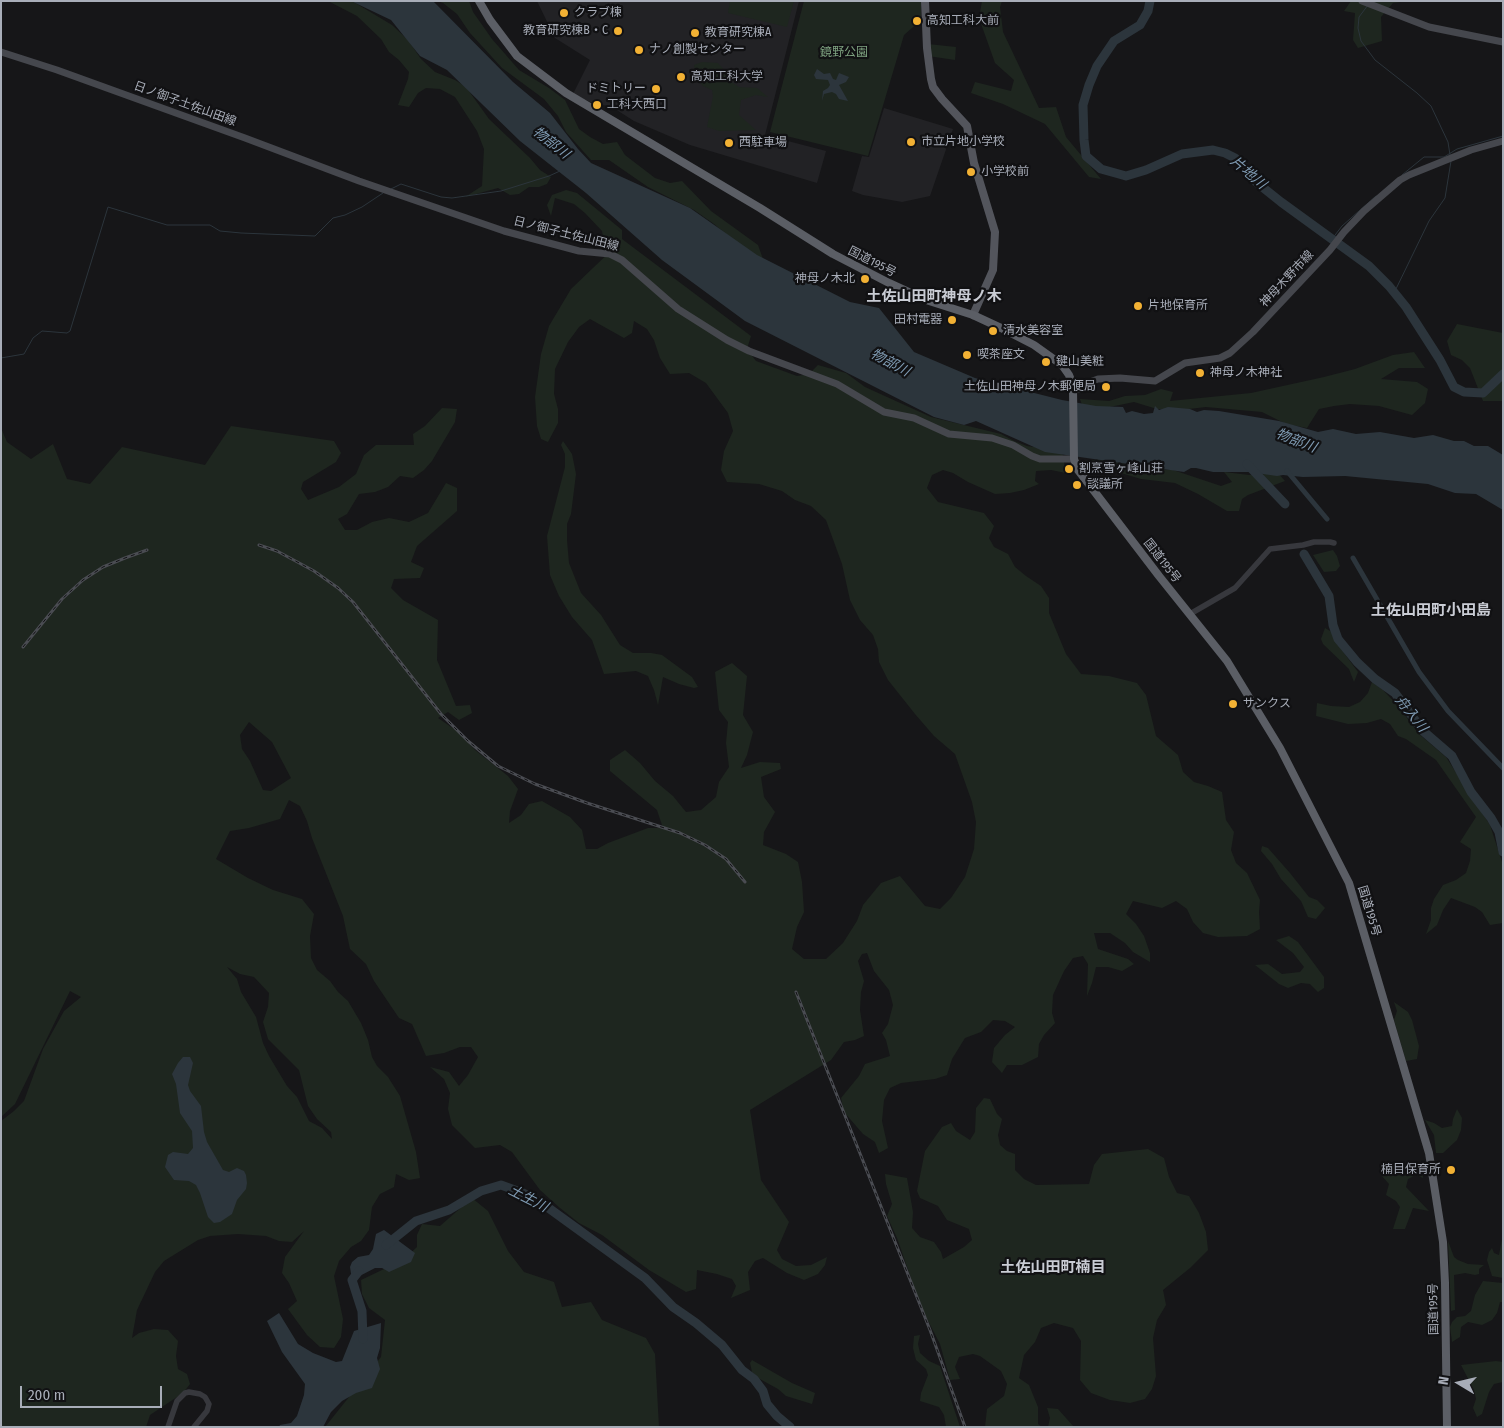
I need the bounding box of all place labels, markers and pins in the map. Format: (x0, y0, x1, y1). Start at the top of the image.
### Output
place label: クラブ棟 (574, 6, 622, 20)
marker: クラブ棟 (558, 7, 570, 19)
place label: 高知工科大前 (927, 14, 999, 28)
marker: 高知工科大前 (911, 15, 923, 27)
place label: 教育研究棟B・C (523, 24, 608, 38)
marker: 教育研究棟B・C (612, 25, 624, 37)
place label: 教育研究棟A (705, 26, 771, 40)
marker: 教育研究棟A (689, 27, 701, 39)
place label: ナノ創製センター (649, 43, 745, 57)
marker: ナノ創製センター (633, 44, 645, 56)
place label: 高知工科大学 (691, 70, 763, 84)
marker: 高知工科大学 (675, 71, 687, 83)
place label: ドミトリー (586, 82, 646, 96)
marker: ドミトリー (650, 83, 662, 95)
place label: 工科大西口 (607, 98, 667, 112)
marker: 工科大西口 (591, 99, 603, 111)
place label: 市立片地小学校 (921, 135, 1005, 149)
place label: 西駐車場 (739, 136, 787, 150)
marker: 市立片地小学校 (905, 136, 917, 148)
marker: 西駐車場 (723, 137, 735, 149)
place label: 小学校前 (981, 165, 1029, 179)
marker: 小学校前 (965, 166, 977, 178)
place label: 神母ノ木北 (795, 272, 855, 286)
marker: 神母ノ木北 (859, 273, 871, 285)
place label: 片地保育所 (1148, 299, 1208, 313)
marker: 片地保育所 (1132, 300, 1144, 312)
place label: 田村電器 (894, 313, 942, 327)
marker: 田村電器 (946, 314, 958, 326)
place label: 清水美容室 (1003, 324, 1063, 338)
marker: 清水美容室 (987, 325, 999, 337)
place label: 喫茶座文 (977, 348, 1025, 362)
marker: 喫茶座文 (961, 349, 973, 361)
place label: 鍵山美粧 (1056, 355, 1104, 369)
marker: 鍵山美粧 (1040, 356, 1052, 368)
place label: 神母ノ木神社 (1210, 366, 1282, 380)
marker: 神母ノ木神社 (1194, 367, 1206, 379)
place label: 土佐山田神母ノ木郵便局 (964, 380, 1096, 394)
marker: 土佐山田神母ノ木郵便局 (1100, 381, 1112, 393)
place label: 割烹雪ヶ峰山荘 (1079, 462, 1163, 476)
marker: 割烹雪ヶ峰山荘 (1063, 463, 1075, 475)
place label: 談議所 (1087, 478, 1123, 492)
marker: 談議所 (1071, 479, 1083, 491)
place label: サンクス (1243, 697, 1291, 711)
marker: サンクス (1227, 698, 1239, 710)
place label: 楠目保育所 (1381, 1163, 1441, 1177)
marker: 楠目保育所 (1445, 1164, 1457, 1176)

